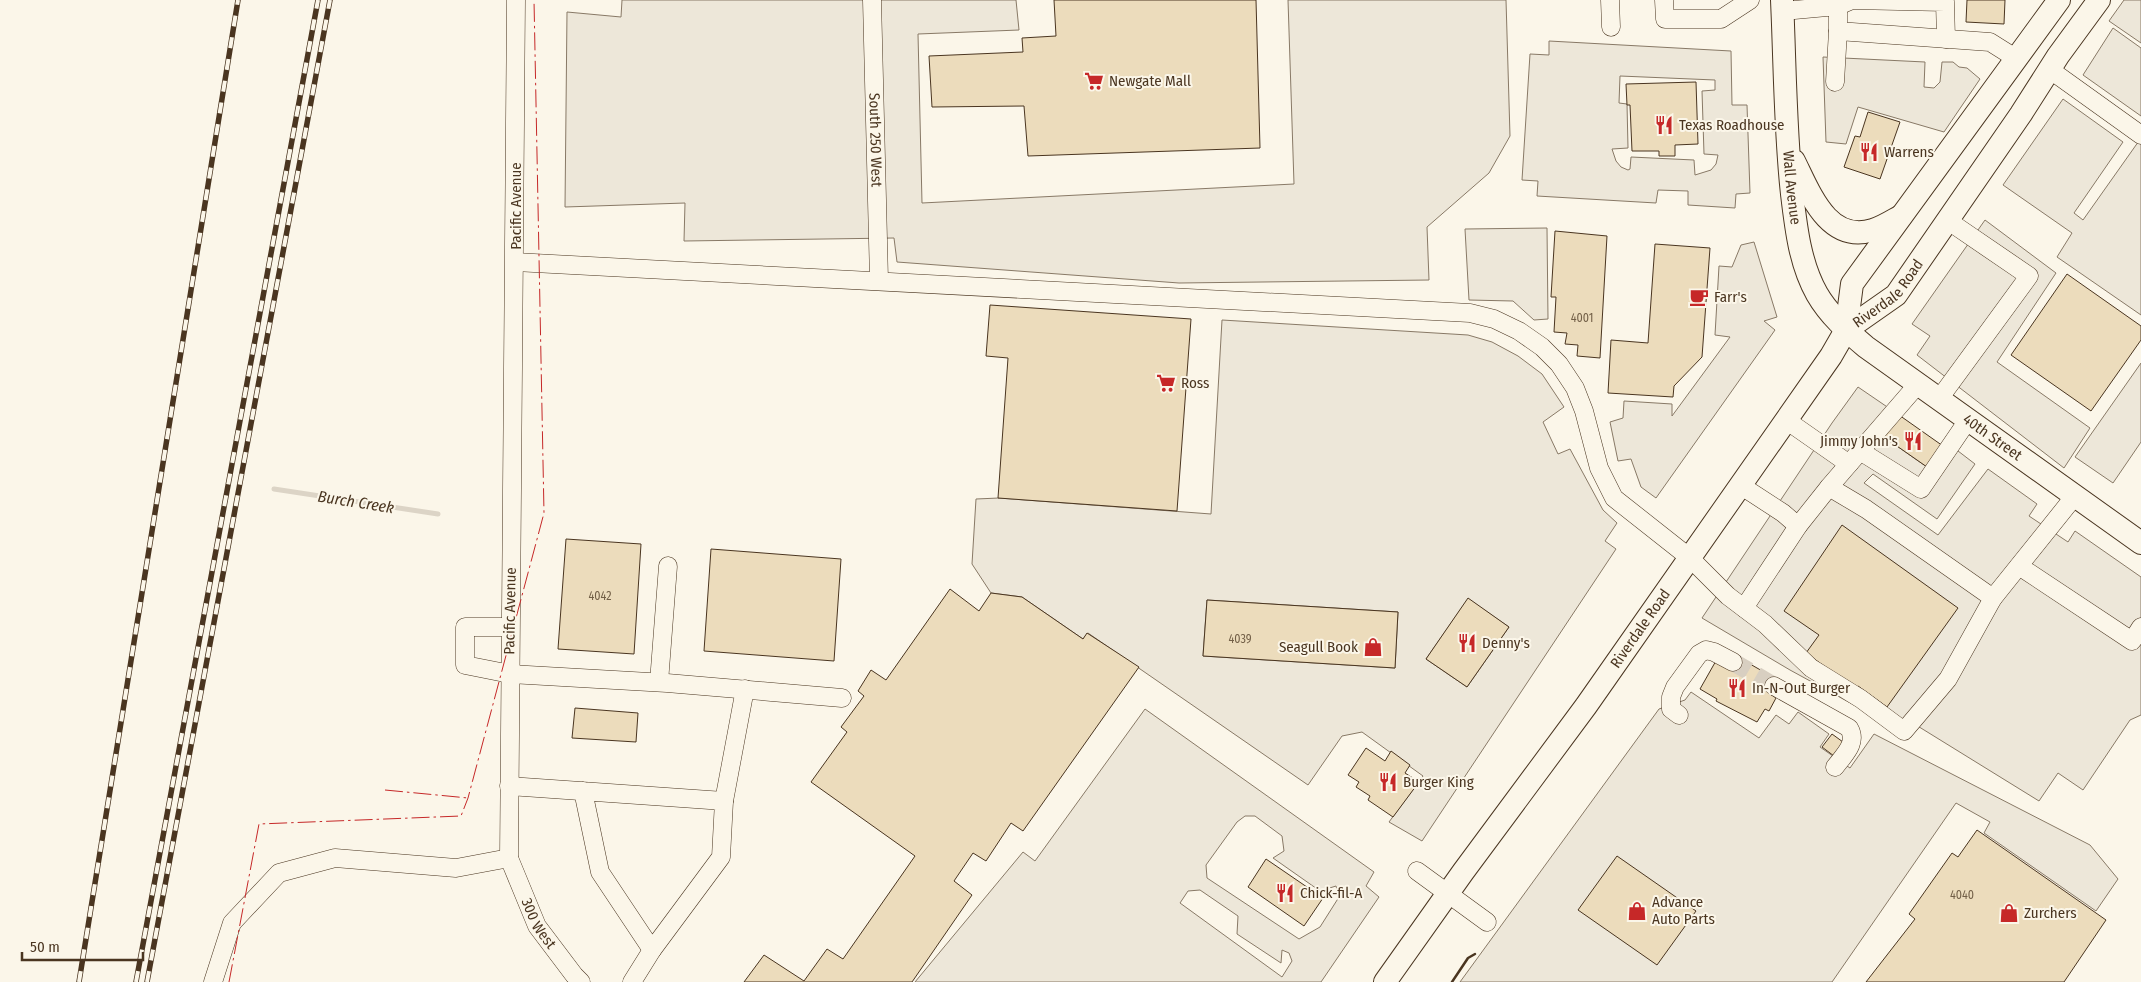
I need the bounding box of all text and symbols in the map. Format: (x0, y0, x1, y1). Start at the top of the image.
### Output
supermarket icon: Newgate Mall (1083, 70, 1105, 92)
place label: Newgate Mall (1109, 72, 1191, 90)
street label: South 250 West (865, 93, 886, 187)
restaurant icon: Texas Roadhouse (1653, 114, 1675, 136)
place label: Texas Roadhouse (1679, 116, 1784, 134)
restaurant icon: Warrens (1858, 141, 1880, 163)
place label: Warrens (1884, 143, 1934, 161)
street label: Wall Avenue (1779, 150, 1805, 226)
street label: Pacific Avenue (507, 162, 525, 250)
street label: Riverdale Road (1849, 256, 1927, 331)
cafe icon: Farr's (1688, 286, 1710, 308)
place label: Farr's (1714, 288, 1747, 306)
house number: 4001 (1571, 311, 1593, 325)
supermarket icon: Ross (1155, 372, 1177, 394)
place label: Ross (1181, 374, 1210, 392)
street label: 40th Street (1959, 410, 2026, 464)
restaurant icon: Jimmy John's (1902, 430, 1924, 452)
place label: Jimmy John's (1820, 432, 1898, 450)
water label: Burch Creek (316, 487, 396, 517)
street label: Pacific Avenue (500, 567, 520, 655)
street label: Riverdale Road (1606, 586, 1674, 671)
house number: 4042 (588, 589, 612, 603)
house number: 4039 (1228, 632, 1252, 646)
restaurant icon: Denny's (1456, 632, 1478, 654)
place label: Denny's (1482, 634, 1530, 652)
shop icon: Seagull Book (1362, 636, 1384, 658)
place label: Seagull Book (1279, 638, 1358, 656)
restaurant icon: In-N-Out Burger (1726, 677, 1748, 699)
place label: In-N-Out Burger (1752, 679, 1851, 697)
restaurant icon: Burger King (1377, 771, 1399, 793)
place label: Burger King (1403, 773, 1474, 791)
restaurant icon: Chick-fil-A (1274, 882, 1296, 904)
place label: Chick-fil-A (1300, 884, 1362, 902)
house number: 4040 (1950, 888, 1974, 902)
place label: Advance Auto Parts (1652, 893, 1715, 928)
street label: 300 West (517, 895, 560, 953)
shop icon: Advance Auto Parts (1626, 900, 1648, 922)
shop icon: Zurchers (1998, 902, 2020, 924)
place label: Zurchers (2024, 904, 2077, 922)
scale bar (22, 930, 144, 962)
text: 50 m (30, 938, 60, 956)

